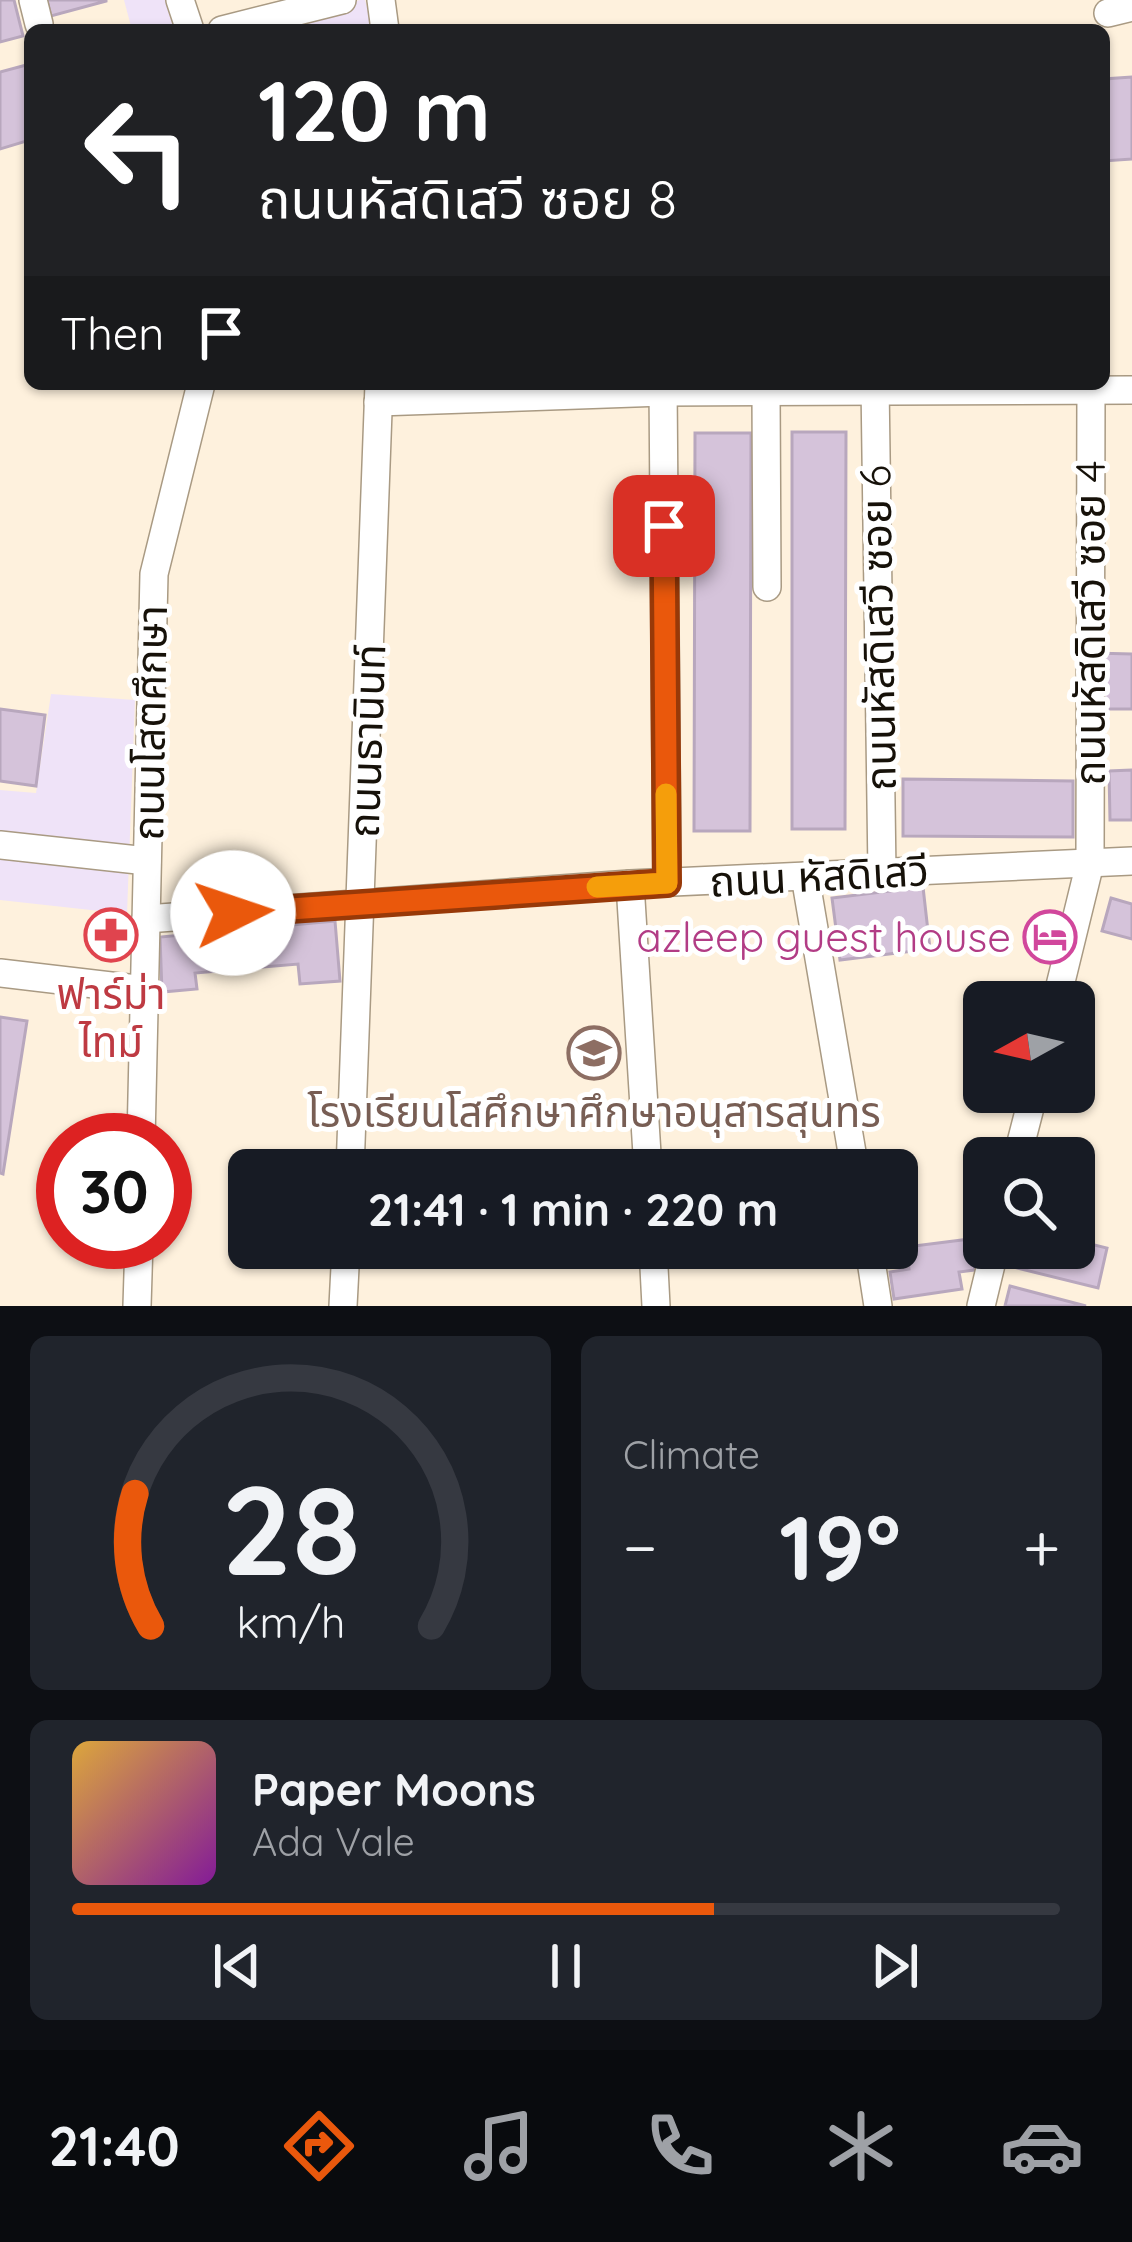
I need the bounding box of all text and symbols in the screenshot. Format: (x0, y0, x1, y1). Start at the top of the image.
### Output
text: 120 m (258, 57, 491, 162)
icon: left (60, 72, 216, 228)
text: ถนนหัสดิเสวี ซอย 8 (258, 164, 677, 232)
icon: arrive (188, 300, 254, 366)
text: Then (60, 305, 164, 361)
street label: ถนนหัสดิเสวี ซอย 4 (1063, 460, 1116, 786)
street label: ถนนหัสดิเสวี ซอย 6 (848, 465, 907, 791)
pin (613, 475, 715, 577)
icon: arrive (631, 493, 697, 559)
street label: ถนนโสตศึกษา (121, 605, 178, 841)
street label: ถนนธานินท์ (337, 643, 396, 839)
street label: ถนน หัสดิเสวี (708, 843, 930, 908)
position arrow (170, 850, 296, 976)
pharmacy icon: ฟาร์ม่า ไทม์ (83, 907, 139, 963)
hotel icon: azleep guest house (1022, 909, 1078, 965)
place label: azleep guest house (636, 910, 1011, 963)
place label: ฟาร์ม่า ไทม์ (56, 967, 166, 1068)
north arrow (963, 981, 1095, 1113)
map controls (963, 981, 1095, 1269)
school or university icon: โรงเรียนโสศึกษาศึกษาอนุสารสุนทร (566, 1025, 622, 1081)
place label: โรงเรียนโสศึกษาศึกษาอนุสารสุนทร (307, 1085, 881, 1138)
speed limit sign: 30 (36, 1113, 192, 1269)
button: search (963, 1137, 1095, 1269)
text: 21:41 · 1 min · 220 m (368, 1181, 778, 1237)
text: Climate (623, 1430, 760, 1479)
text: 28 (221, 1450, 360, 1606)
text: 19° (779, 1490, 901, 1603)
text: − (623, 1505, 657, 1588)
text: + (1023, 1505, 1060, 1588)
text: km/h (236, 1595, 345, 1649)
text: Paper Moons (252, 1761, 536, 1817)
text: Ada Vale (252, 1817, 415, 1866)
icon: previous (204, 1933, 270, 1999)
icon: pause (533, 1933, 599, 1999)
icon: next (862, 1933, 928, 1999)
icon: directions (277, 2104, 361, 2188)
icon: music (457, 2104, 541, 2188)
icon: phone (638, 2104, 722, 2188)
icon: climate (819, 2104, 903, 2188)
icon: car (1000, 2104, 1084, 2188)
text: 21:40 (48, 2112, 180, 2180)

